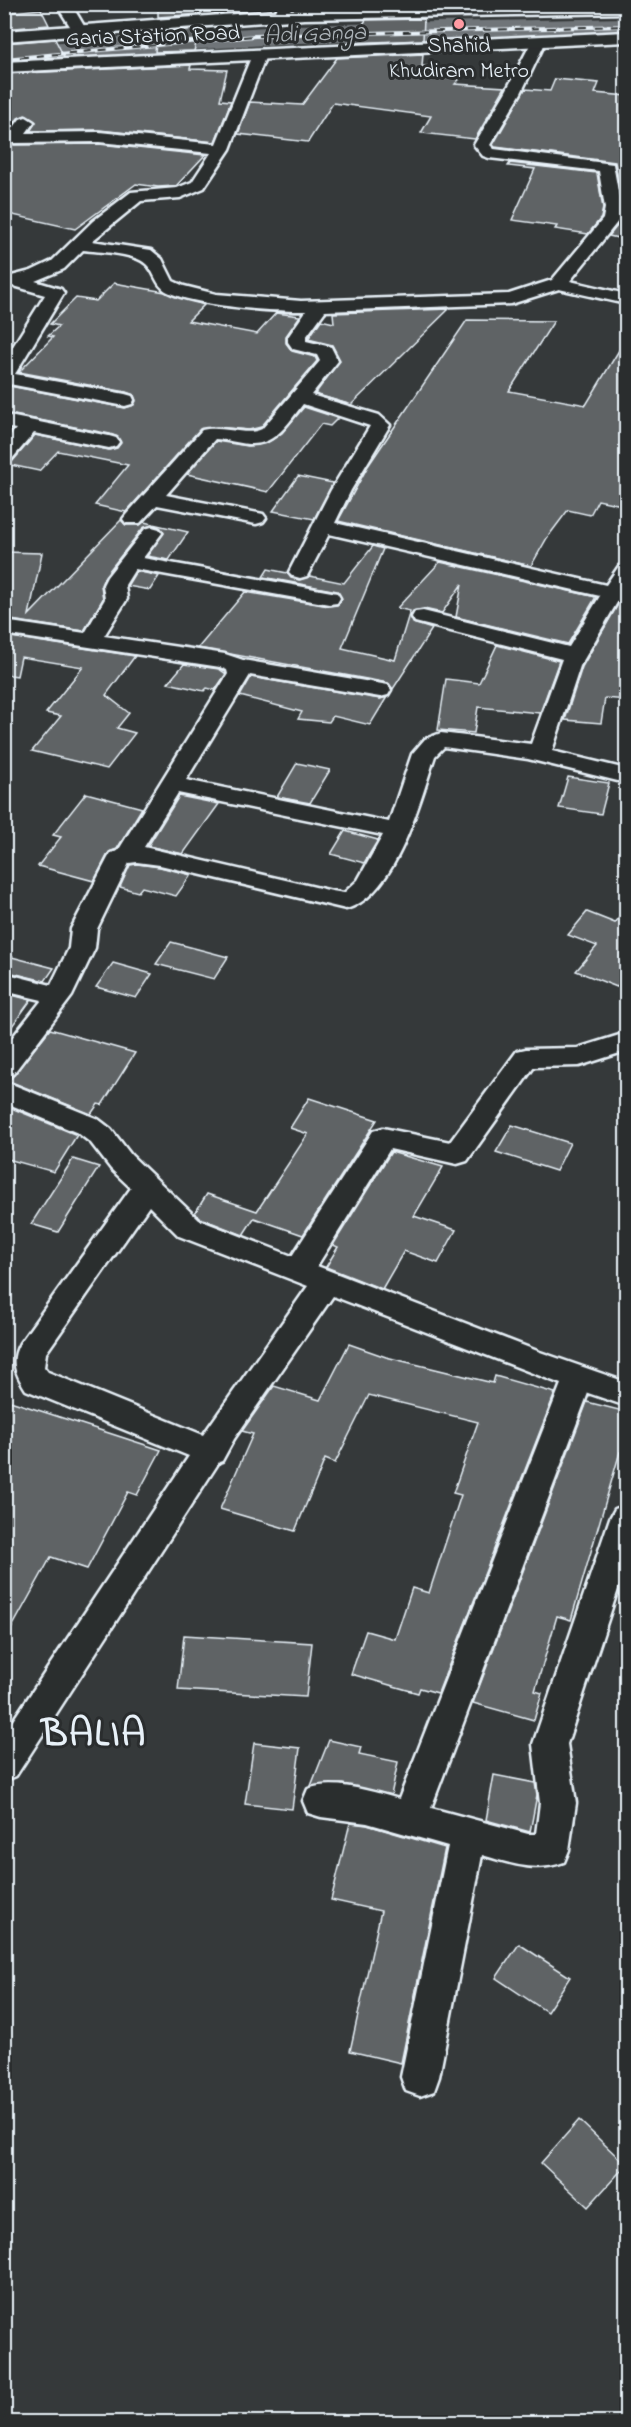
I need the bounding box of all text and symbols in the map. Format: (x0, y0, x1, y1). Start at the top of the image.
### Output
water label: Adi Ganga (263, 16, 368, 54)
marker: Shahid Khudiram Metro (452, 17, 466, 31)
street label: Garia Station Road (65, 18, 241, 56)
place label: Shahid Khudiram Metro (389, 31, 529, 88)
district label: BALIA (39, 1707, 147, 1764)

